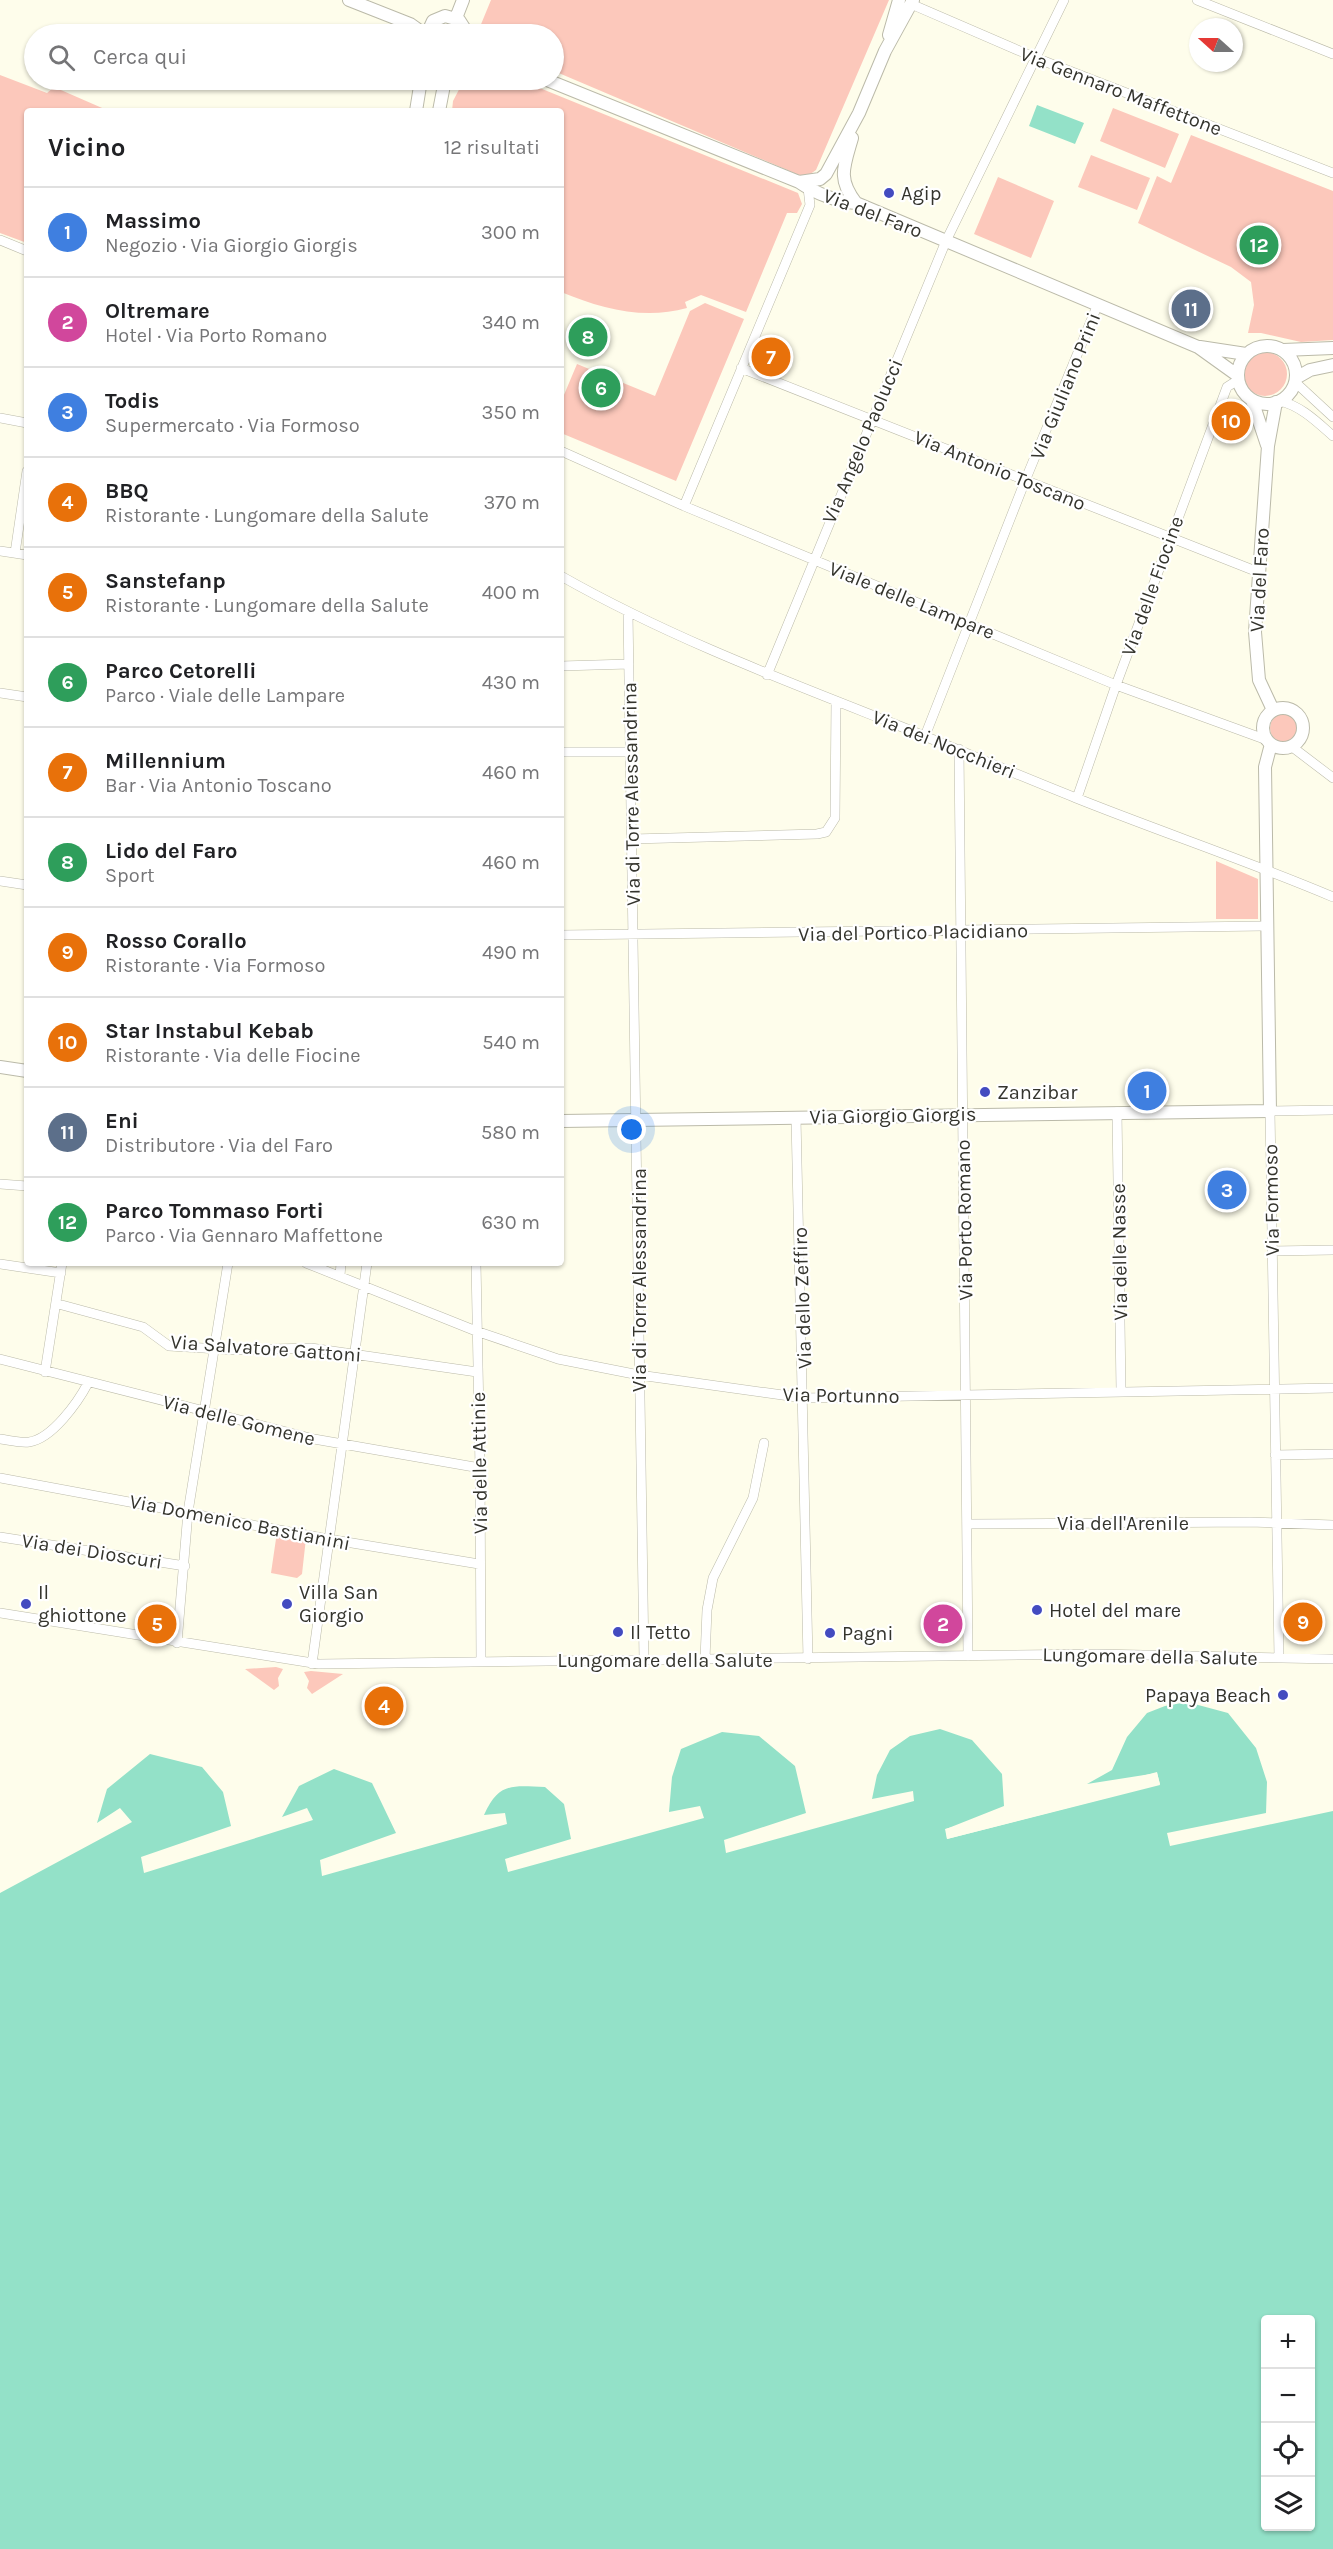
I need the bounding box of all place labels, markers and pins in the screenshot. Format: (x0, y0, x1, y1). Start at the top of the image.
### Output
place label: Agip (901, 182, 941, 205)
marker: Agip (882, 186, 896, 200)
pin: 12 (1240, 222, 1278, 268)
pin: 11 (1172, 286, 1210, 332)
pin: 8 (568, 314, 608, 360)
pin: 7 (752, 334, 790, 380)
pin: 6 (582, 366, 620, 410)
pin: 10 (1212, 398, 1250, 444)
pin: 1 (1128, 1068, 1166, 1114)
place label: Zanzibar (997, 1081, 1078, 1104)
marker: Zanzibar (978, 1085, 992, 1099)
pin: 3 (1208, 1168, 1246, 1212)
place label: Il ghiottone (38, 1581, 127, 1627)
place label: Villa San Giorgio (299, 1581, 378, 1627)
marker: Il ghiottone (19, 1597, 33, 1611)
marker: Villa San Giorgio (280, 1597, 294, 1611)
place label: Hotel del mare (1049, 1599, 1181, 1622)
pin: 9 (1284, 1600, 1322, 1644)
pin: 5 (138, 1602, 176, 1646)
pin: 2 (924, 1602, 962, 1646)
marker: Hotel del mare (1030, 1603, 1044, 1617)
place label: Il Tetto (630, 1621, 691, 1644)
place label: Pagni (842, 1622, 893, 1645)
marker: Il Tetto (611, 1625, 625, 1639)
marker: Pagni (823, 1626, 837, 1640)
pin: 4 (364, 1684, 404, 1728)
place label: Papaya Beach (1145, 1684, 1271, 1707)
marker: Papaya Beach (1276, 1688, 1290, 1702)

